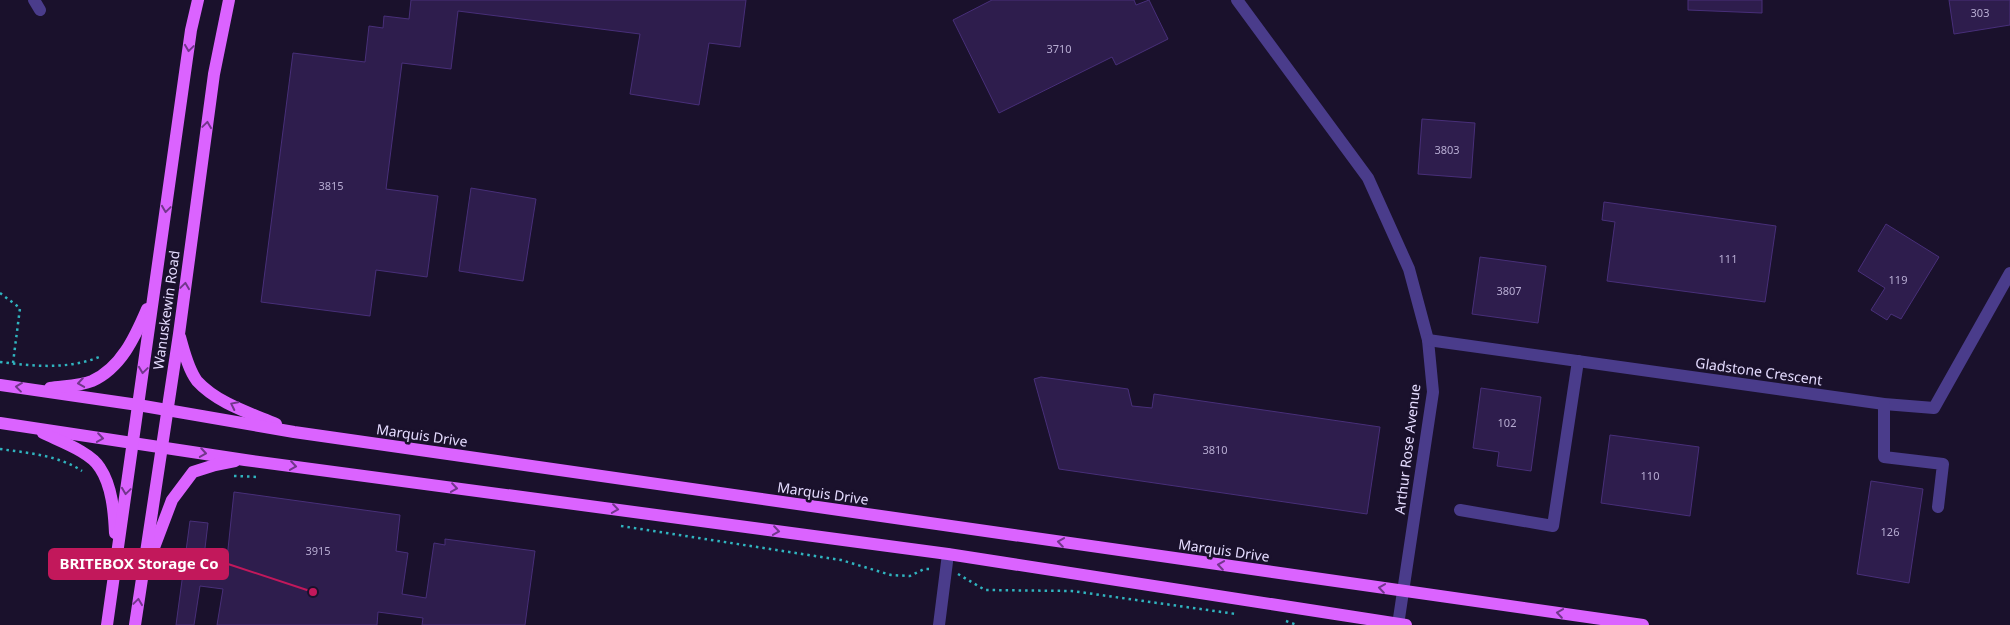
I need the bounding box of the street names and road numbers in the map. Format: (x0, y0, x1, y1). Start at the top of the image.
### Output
street label: Wanuskewin Road (148, 249, 184, 371)
street label: Gladstone Crescent (1694, 353, 1824, 389)
street label: Arthur Rose Avenue (1390, 383, 1424, 515)
street label: Marquis Drive (375, 419, 469, 451)
street label: Marquis Drive (776, 477, 870, 509)
street label: Marquis Drive (1177, 534, 1271, 566)

